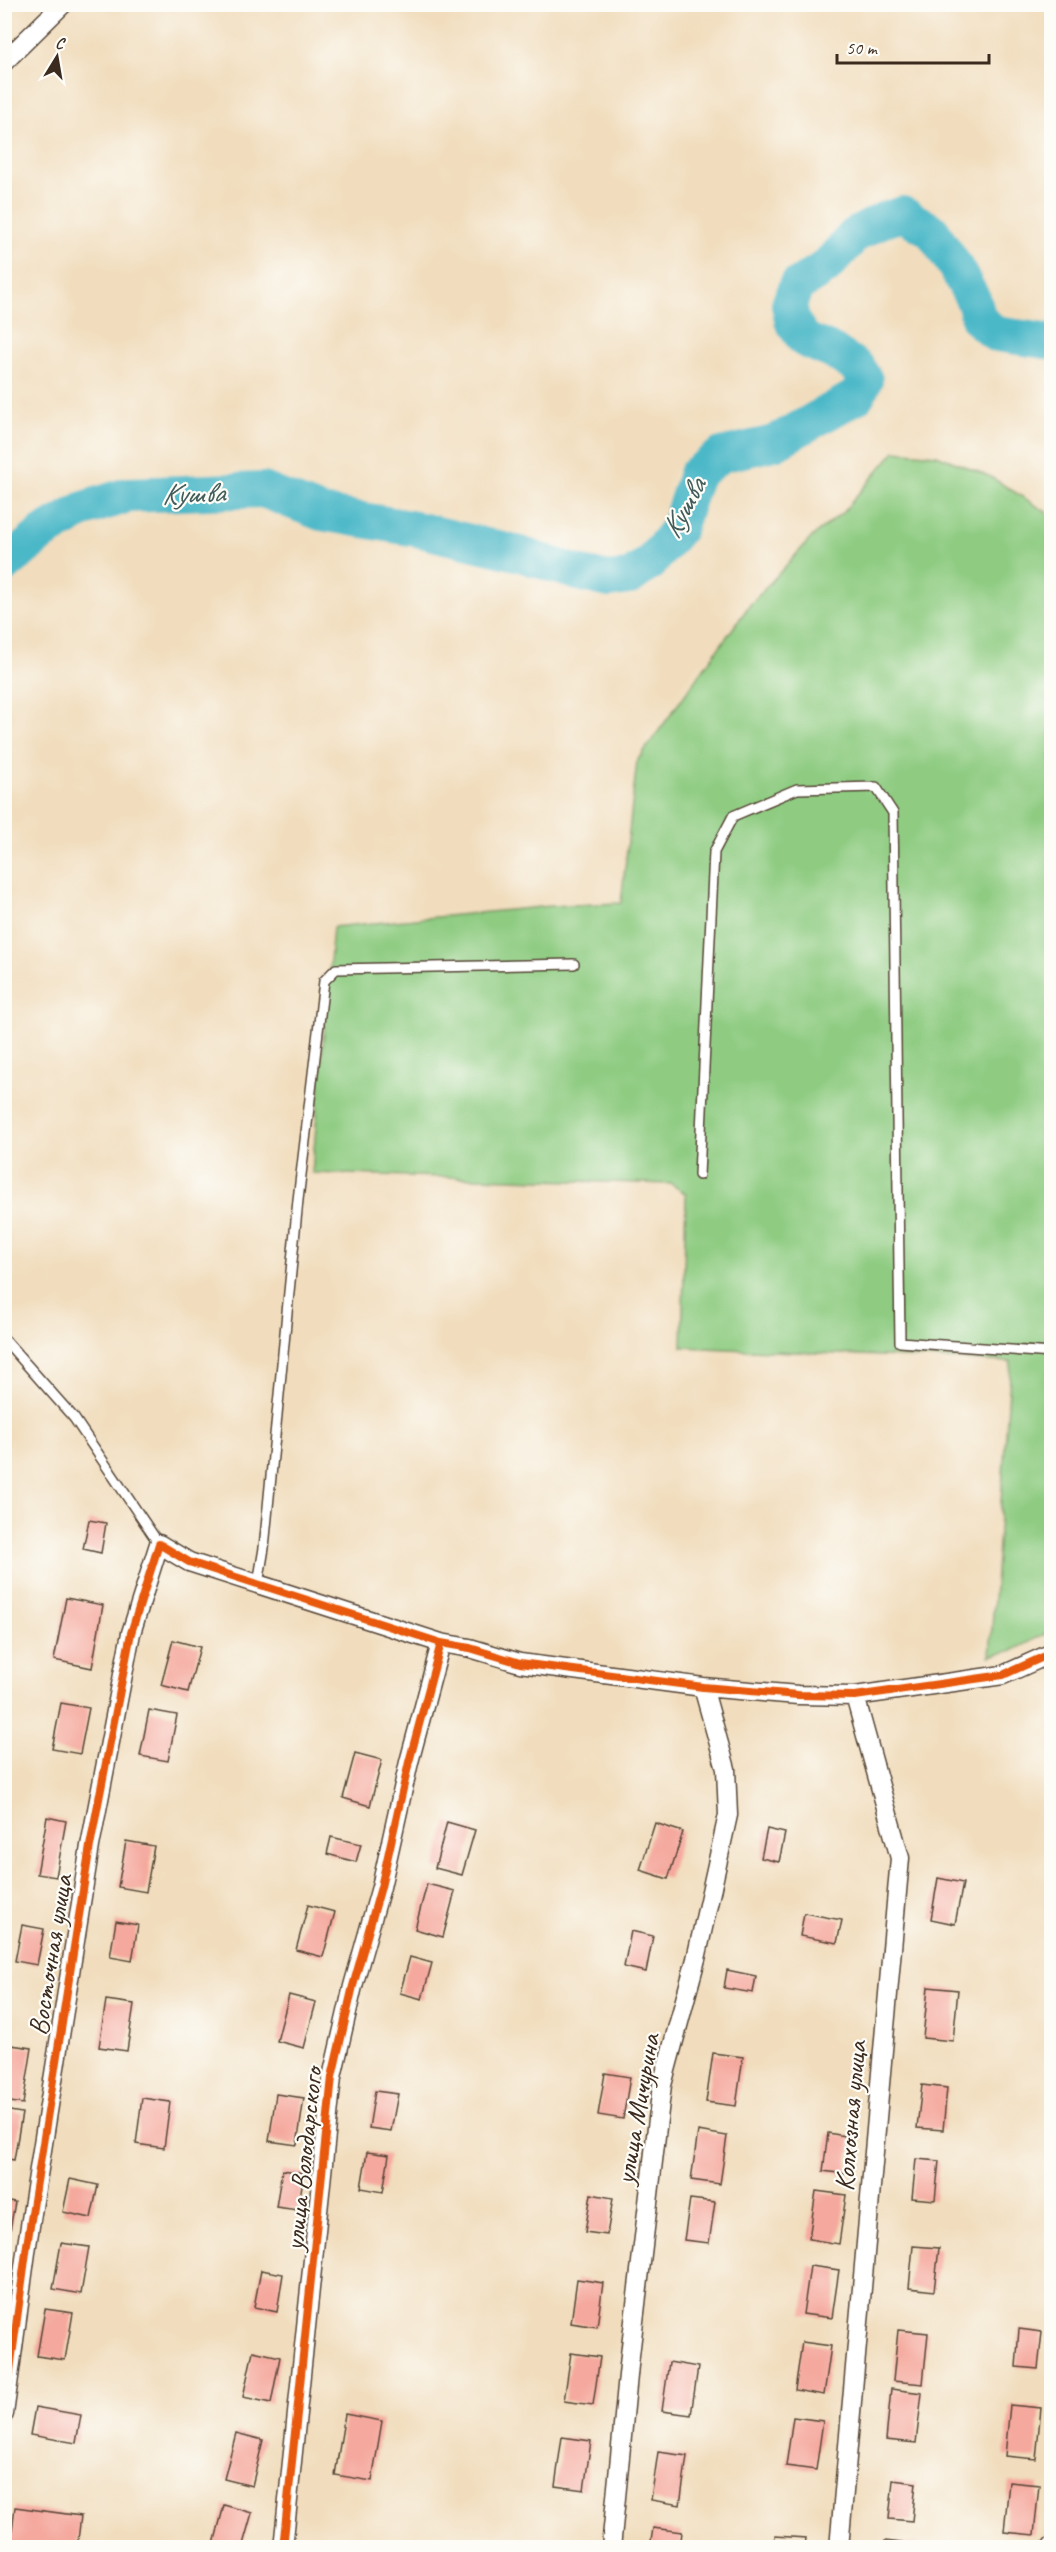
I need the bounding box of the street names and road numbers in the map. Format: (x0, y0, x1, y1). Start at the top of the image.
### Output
street label: Восточная улица (20, 1871, 80, 2038)
street label: улица Мичурина (606, 2029, 668, 2189)
street label: Колхозная улица (826, 2038, 874, 2192)
street label: улица Володарского (276, 2063, 330, 2254)

